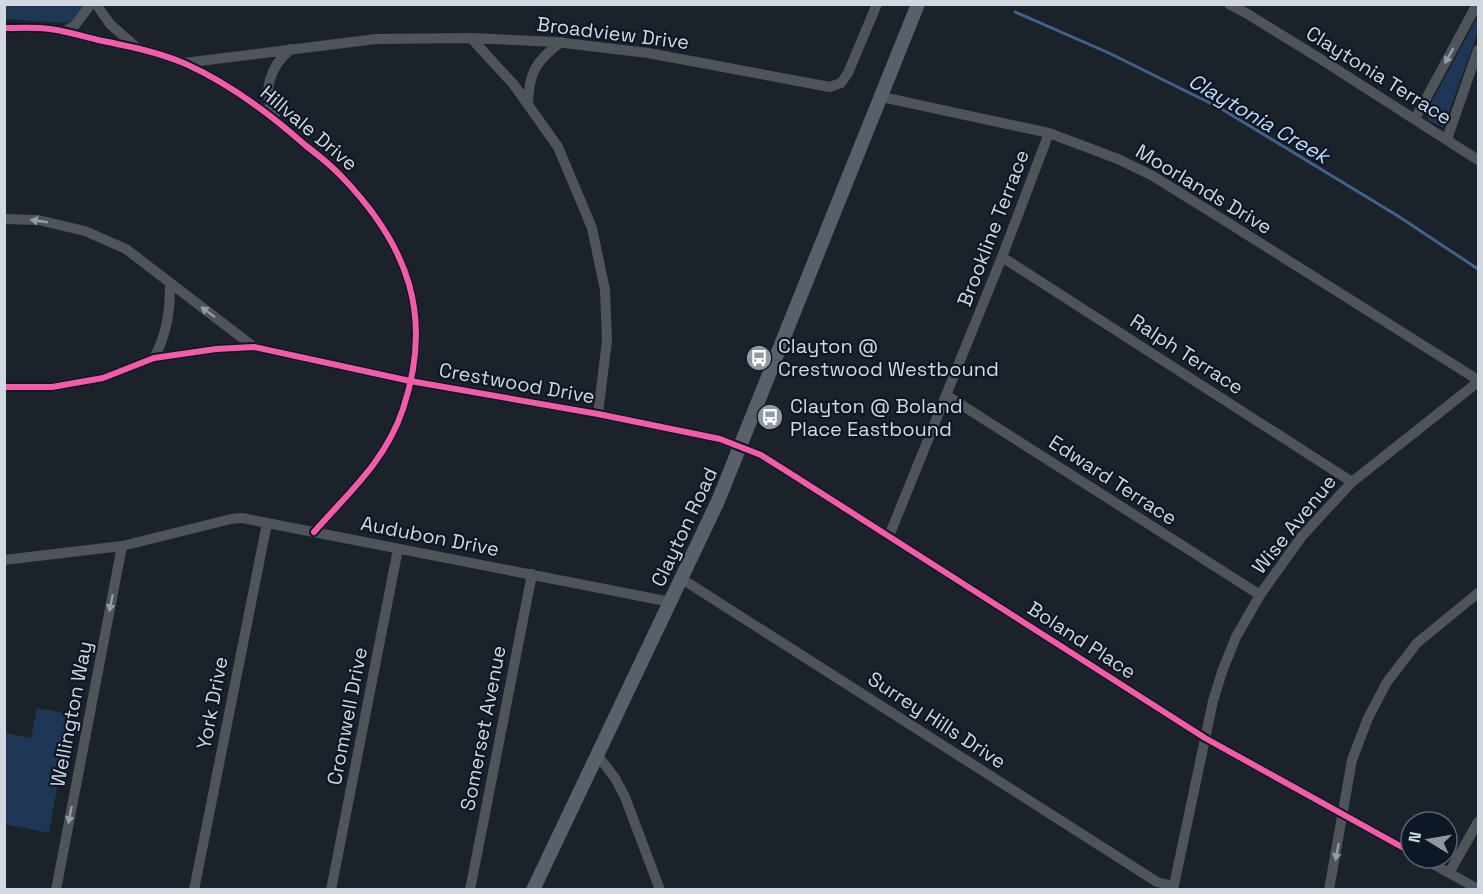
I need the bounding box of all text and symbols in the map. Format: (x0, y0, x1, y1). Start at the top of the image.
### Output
street label: Broadview Drive (535, 11, 691, 55)
street label: Claytonia Terrace (1301, 20, 1457, 130)
one-way arrow (1444, 48, 1454, 65)
water label: Claytonia Creek (1184, 67, 1337, 171)
street label: Hillvale Drive (255, 80, 363, 176)
street label: Moorlands Drive (1131, 138, 1277, 240)
street label: Brookline Terrace (951, 146, 1035, 310)
one-way arrow (29, 217, 48, 226)
one-way arrow (200, 306, 216, 318)
street label: Ralph Terrace (1125, 308, 1249, 400)
place label: Clayton @ Crestwood Westbound (778, 333, 999, 382)
bus stop icon: Clayton @ Crestwood Westbound (744, 343, 774, 373)
street label: Crestwood Drive (437, 356, 597, 410)
place label: Clayton @ Boland Place Eastbound (790, 393, 963, 442)
bus stop icon: Clayton @ Boland Place Eastbound (755, 402, 785, 432)
street label: Edward Terrace (1044, 429, 1182, 531)
street label: Clayton Road (645, 463, 723, 591)
street label: Wise Avenue (1246, 469, 1342, 579)
street label: Audubon Drive (359, 510, 501, 562)
one-way arrow (106, 594, 115, 613)
street label: Boland Place (1023, 595, 1141, 685)
street label: Wellington Way (44, 639, 98, 789)
street label: Somerset Avenue (454, 643, 512, 813)
street label: Cromwell Drive (321, 645, 373, 787)
street label: York Drive (190, 654, 234, 752)
street label: Surrey Hills Drive (863, 666, 1011, 774)
one-way arrow (65, 806, 74, 825)
north arrow (1399, 810, 1459, 870)
text: N (1403, 830, 1426, 845)
one-way arrow (1332, 843, 1341, 862)

